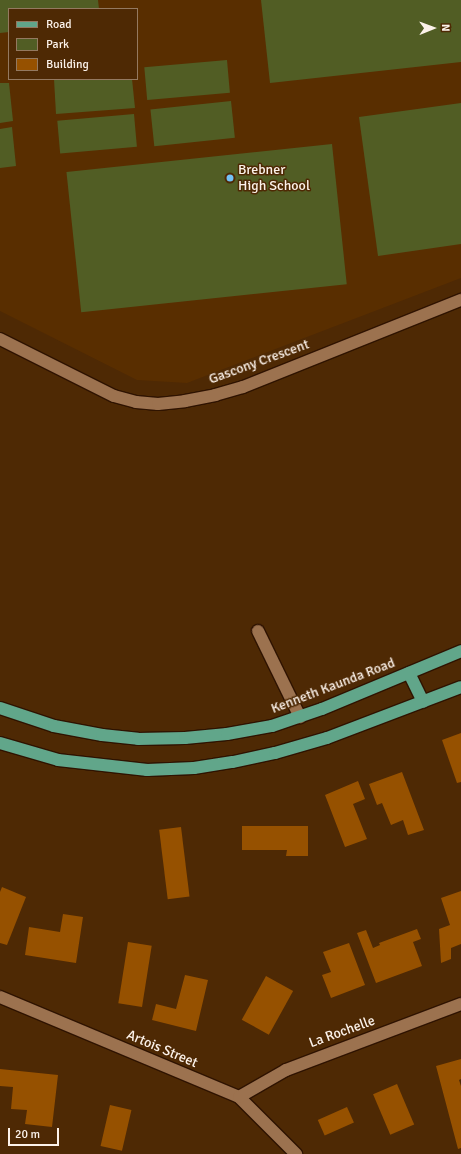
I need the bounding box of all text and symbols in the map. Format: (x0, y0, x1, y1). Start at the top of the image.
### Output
legend (8, 8, 138, 80)
north arrow (413, 8, 453, 48)
text: Road (46, 17, 72, 32)
text: N (439, 24, 452, 32)
text: Park (46, 37, 69, 52)
text: Building (46, 57, 89, 72)
place label: Brebner High School (238, 162, 310, 194)
marker: Brebner High School (225, 173, 235, 183)
street label: Gascony Crescent (207, 336, 311, 388)
street label: Kenneth Kaunda Road (269, 655, 397, 717)
street label: La Rochelle (307, 1012, 377, 1052)
street label: Artois Street (124, 1027, 200, 1071)
scale bar (10, 1120, 61, 1146)
text: 20 m (15, 1127, 40, 1142)

